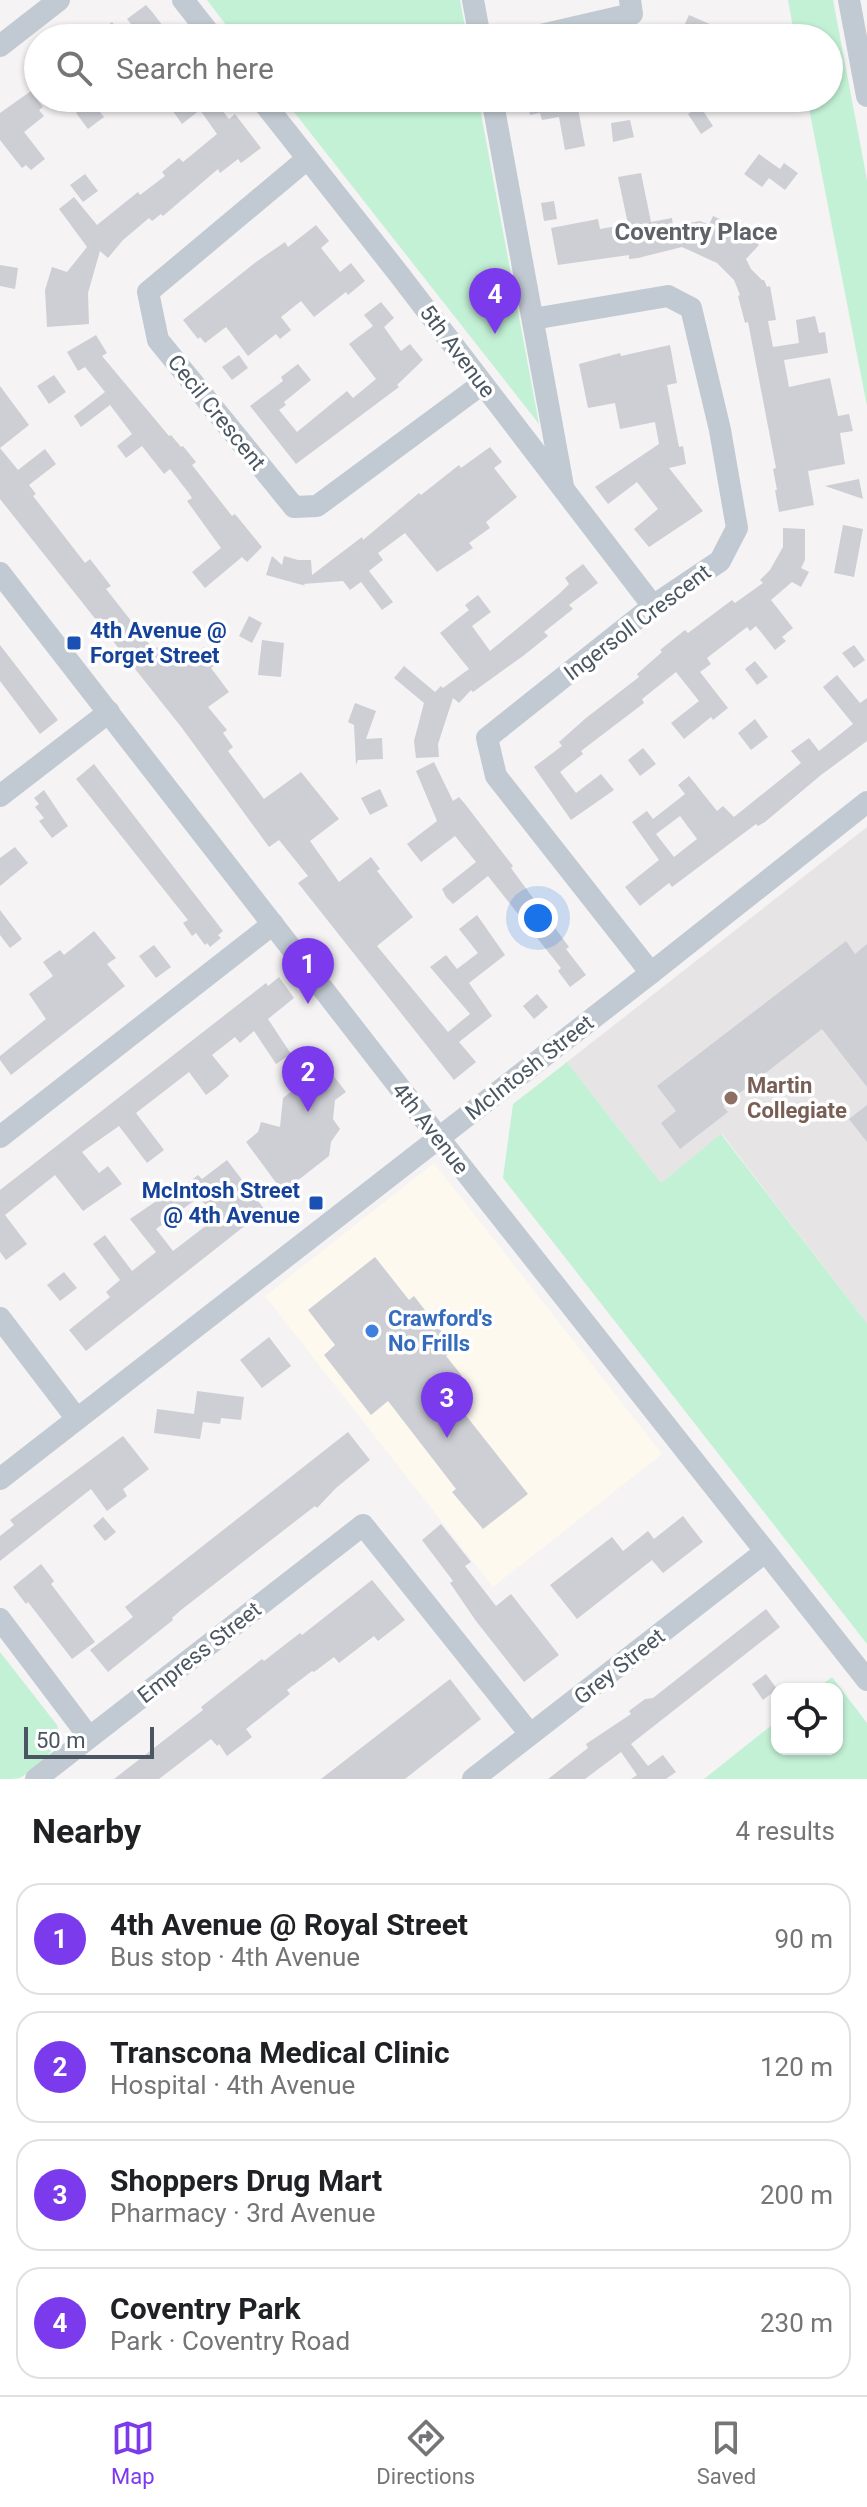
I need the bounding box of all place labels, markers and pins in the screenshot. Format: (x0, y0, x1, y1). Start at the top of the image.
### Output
pin: 4 (469, 268, 521, 334)
place label: 4th Avenue @ Forget Street (90, 618, 227, 668)
marker: 4th Avenue @ Forget Street (65, 634, 83, 652)
pin: 1 (282, 938, 334, 1004)
pin: 2 (282, 1046, 334, 1112)
place label: Martin Collegiate (747, 1073, 847, 1123)
marker: Martin Collegiate (722, 1089, 740, 1107)
place label: McIntosh Street @ 4th Avenue (142, 1178, 301, 1228)
marker: McIntosh Street @ 4th Avenue (307, 1194, 325, 1212)
place label: Crawford's No Frills (388, 1306, 492, 1356)
marker: Crawford's No Frills (363, 1322, 381, 1340)
pin: 3 (421, 1372, 473, 1438)

